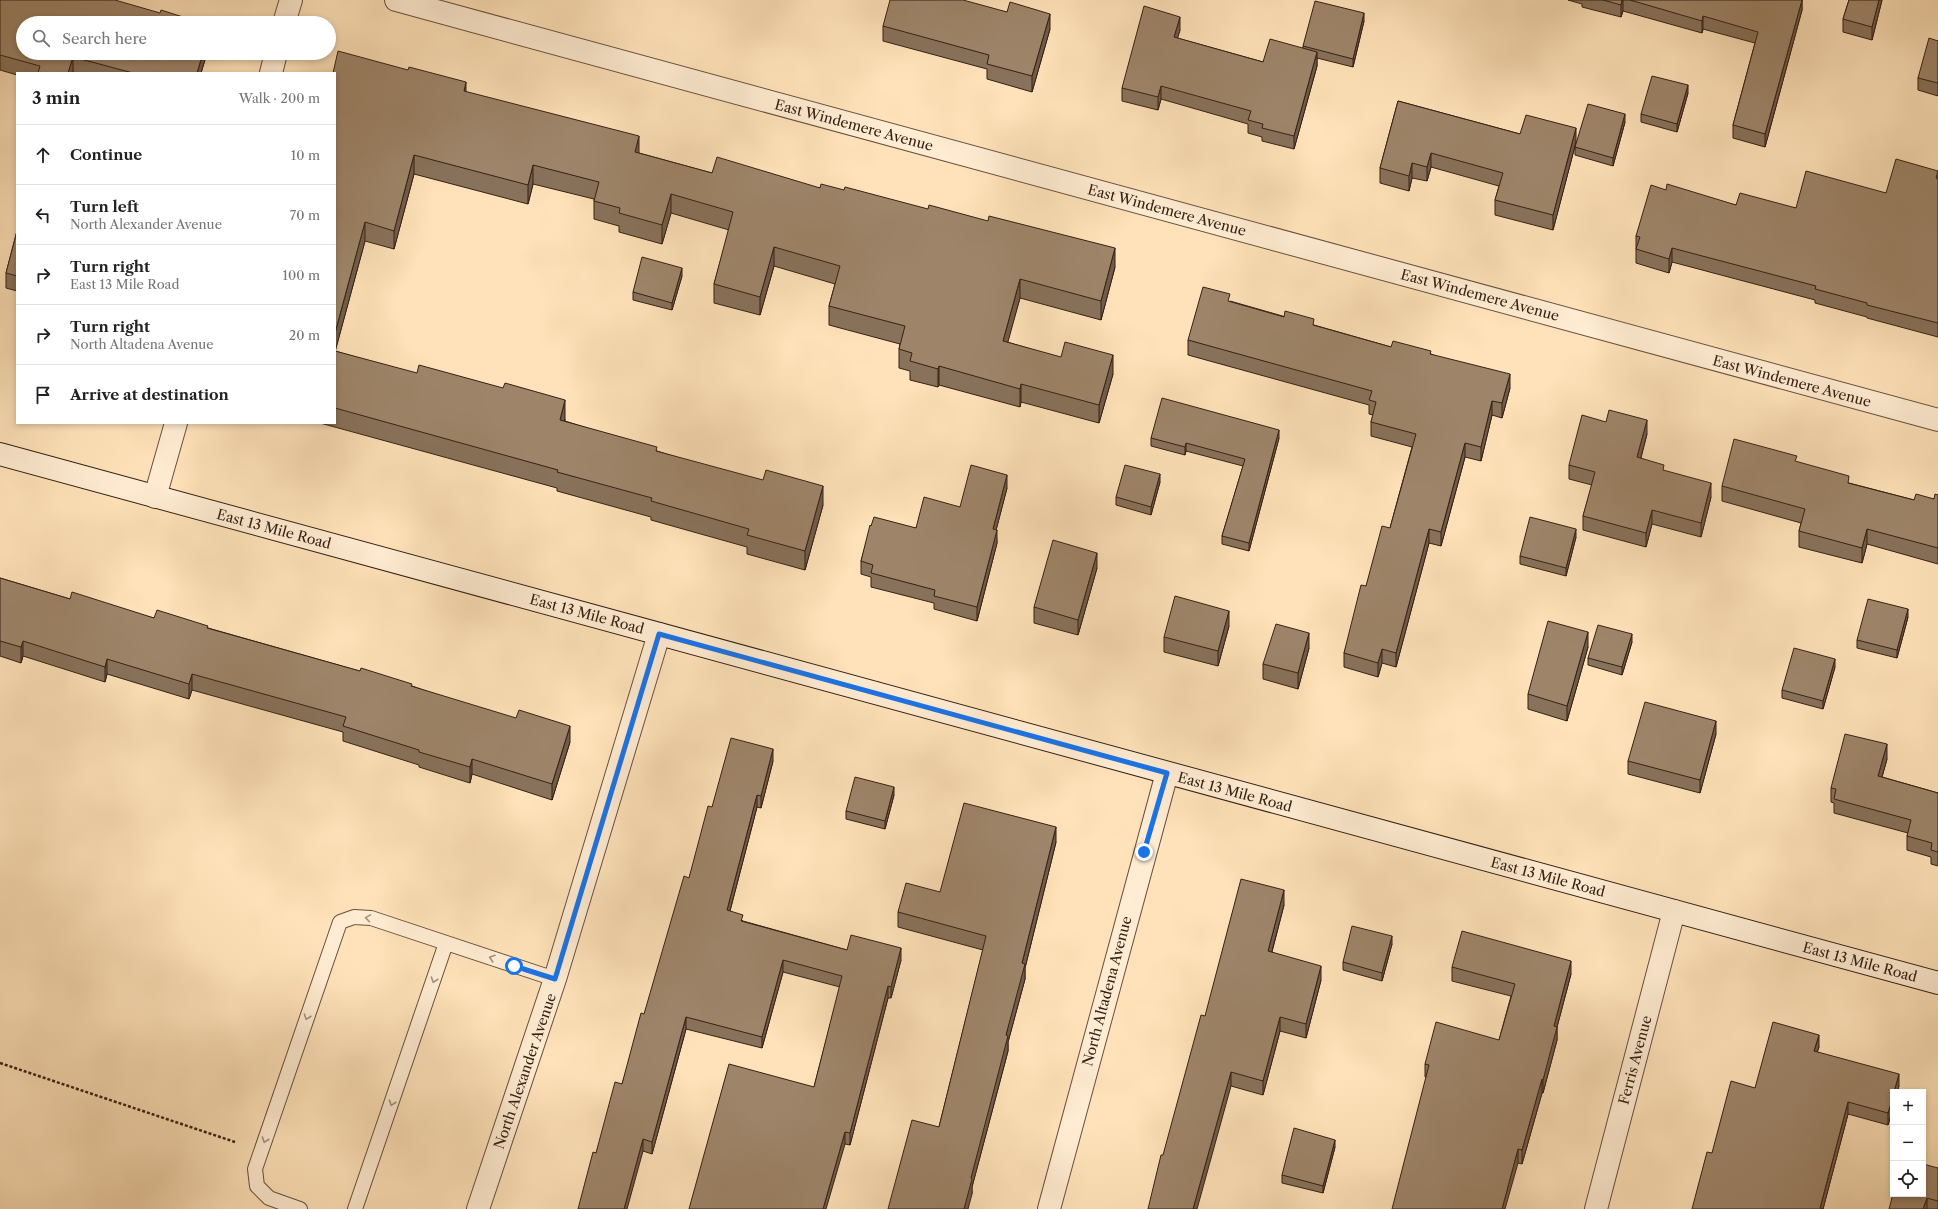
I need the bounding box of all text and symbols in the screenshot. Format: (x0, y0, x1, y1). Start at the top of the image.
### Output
search box (16, 16, 336, 60)
icon: search (30, 27, 52, 49)
text: Search here (62, 29, 147, 48)
text: 3 min (32, 88, 81, 108)
text: Walk · 200 m (239, 90, 320, 106)
street label: East Windemere Avenue (773, 95, 935, 155)
icon: ahead (32, 144, 54, 166)
text: Continue (70, 145, 142, 164)
text: 10 m (291, 147, 320, 163)
street label: East Windemere Avenue (1086, 180, 1248, 240)
text: Turn left (70, 197, 139, 216)
icon: left (32, 204, 54, 226)
text: 70 m (290, 207, 320, 223)
text: North Alexander Avenue (70, 216, 222, 232)
text: Turn right (70, 257, 150, 276)
icon: right (32, 264, 54, 286)
street label: East Windemere Avenue (1399, 265, 1561, 325)
text: 100 m (282, 267, 320, 283)
text: East 13 Mile Road (70, 276, 179, 292)
text: Turn right (70, 317, 150, 336)
icon: right (32, 324, 54, 346)
text: 20 m (289, 327, 320, 343)
text: North Altadena Avenue (70, 336, 214, 352)
street label: East Windemere Avenue (1711, 351, 1873, 411)
icon: arrive (32, 384, 54, 406)
text: Arrive at destination (70, 385, 229, 404)
street label: East 13 Mile Road (215, 505, 334, 553)
street label: East 13 Mile Road (528, 590, 647, 638)
street label: East 13 Mile Road (1176, 768, 1295, 816)
route end (1135, 843, 1153, 861)
street label: East 13 Mile Road (1489, 853, 1608, 901)
one-way arrow (365, 914, 371, 923)
street label: North Altadena Avenue (1078, 914, 1136, 1068)
street label: East 13 Mile Road (1801, 938, 1920, 986)
one-way arrow (488, 954, 495, 963)
route start (505, 957, 523, 975)
one-way arrow (430, 976, 438, 983)
street label: North Alexander Avenue (490, 991, 560, 1151)
street label: Ferris Avenue (1614, 1013, 1656, 1106)
one-way arrow (303, 1014, 312, 1021)
map controls (1890, 1089, 1926, 1197)
button: + (1890, 1089, 1926, 1125)
one-way arrow (388, 1099, 396, 1106)
button: − (1890, 1125, 1926, 1161)
one-way arrow (261, 1137, 270, 1144)
button: locate (1890, 1161, 1926, 1197)

